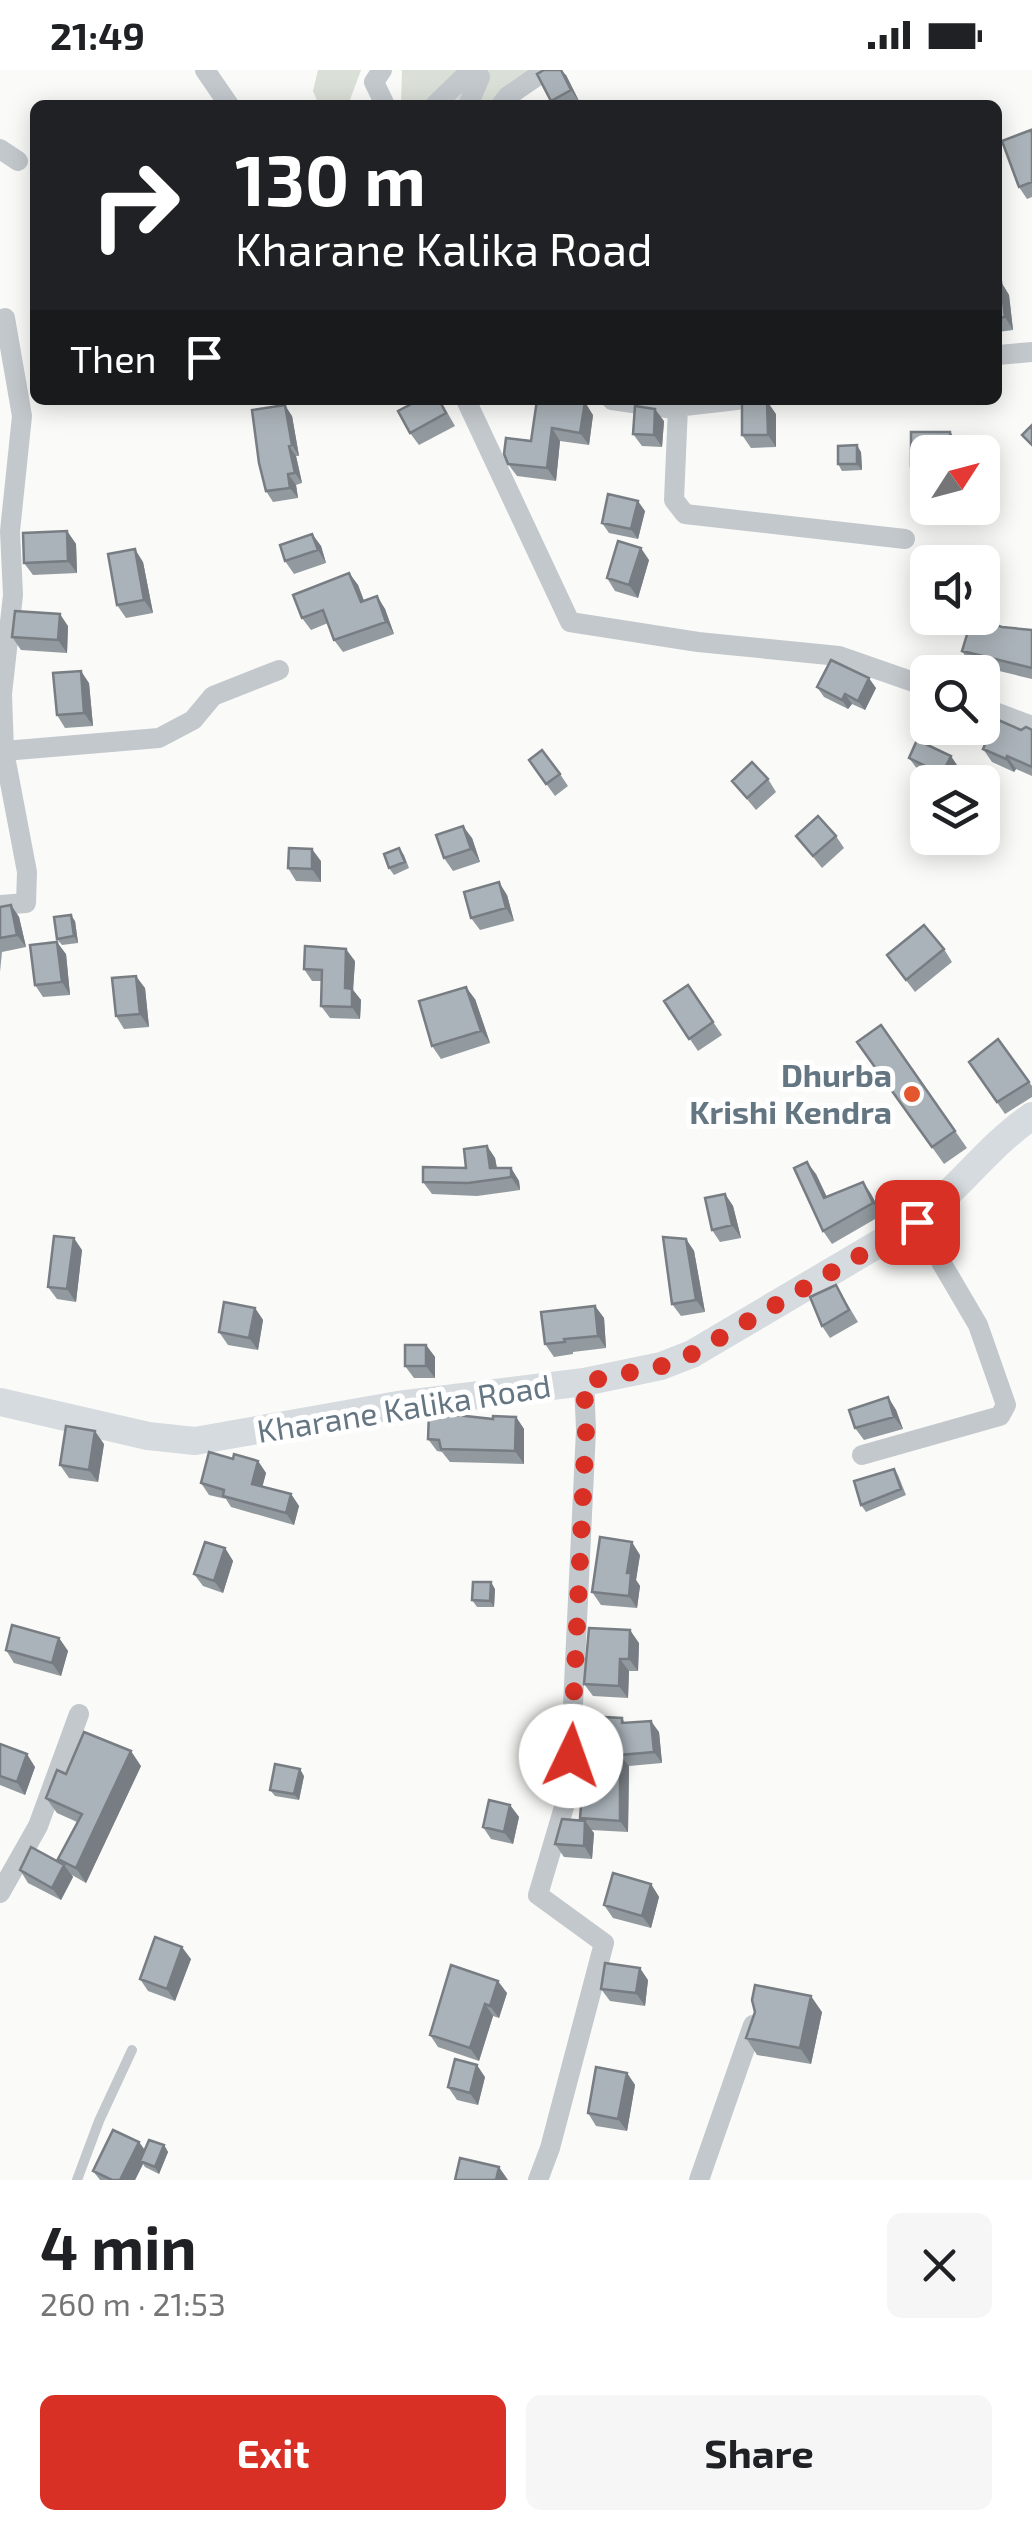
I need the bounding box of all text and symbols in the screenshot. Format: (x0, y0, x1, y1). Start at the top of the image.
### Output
text: 21:49 (50, 12, 145, 58)
text: 130 m (235, 136, 426, 220)
icon: right (70, 140, 200, 270)
text: Kharane Kalika Road (235, 221, 653, 275)
icon: arrive (177, 330, 232, 385)
text: Then (70, 335, 157, 381)
north arrow (910, 435, 1000, 525)
map controls (910, 435, 1000, 855)
button: sound (910, 545, 1000, 635)
button: search (910, 655, 1000, 745)
button: layers (910, 765, 1000, 855)
place label: Dhurba Krishi Kendra (689, 1055, 892, 1130)
marker: Dhurba Krishi Kendra (901, 1083, 923, 1105)
pin (875, 1180, 960, 1265)
icon: arrive (890, 1195, 945, 1250)
street label: Kharane Kalika Road (254, 1365, 553, 1449)
position arrow (519, 1704, 623, 1808)
text: 4 min (40, 2210, 197, 2282)
button: close (887, 2213, 992, 2318)
text: 260 m · 21:53 (40, 2284, 226, 2322)
button: Exit (40, 2395, 506, 2510)
button: Share (526, 2395, 992, 2510)

